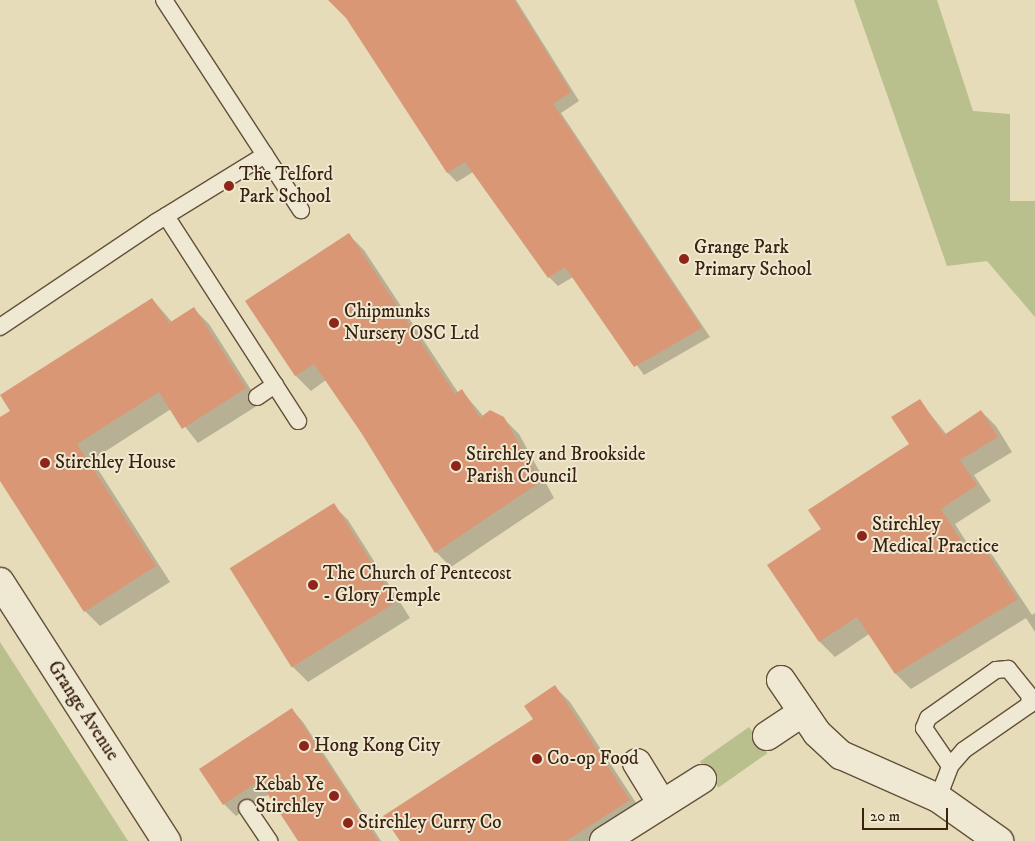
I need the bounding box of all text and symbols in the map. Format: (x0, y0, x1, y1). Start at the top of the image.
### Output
place label: The Telford Park School (239, 164, 333, 208)
marker: The Telford Park School (223, 180, 235, 192)
place label: Grange Park Primary School (694, 237, 812, 281)
marker: Grange Park Primary School (678, 253, 690, 265)
place label: Chipmunks Nursery OSC Ltd (344, 301, 479, 345)
marker: Chipmunks Nursery OSC Ltd (328, 317, 340, 329)
place label: Stirchley and Brookside Parish Council (466, 444, 646, 488)
place label: Stirchley House (55, 452, 176, 474)
marker: Stirchley House (39, 457, 51, 469)
marker: Stirchley and Brookside Parish Council (450, 460, 462, 472)
place label: Stirchley Medical Practice (872, 514, 999, 558)
marker: Stirchley Medical Practice (856, 530, 868, 542)
place label: The Church of Pentecost - Glory Temple (323, 563, 512, 607)
marker: The Church of Pentecost - Glory Temple (307, 579, 319, 591)
street label: Grange Avenue (42, 657, 124, 765)
place label: Hong Kong City (314, 735, 440, 757)
marker: Hong Kong City (298, 740, 310, 752)
place label: Co-op Food (547, 748, 638, 770)
marker: Co-op Food (531, 753, 543, 765)
place label: Kebab Ye Stirchley (254, 774, 324, 818)
marker: Kebab Ye Stirchley (328, 790, 340, 802)
scale bar (865, 798, 951, 830)
text: 20 m (870, 807, 900, 826)
place label: Stirchley Curry Co (358, 812, 502, 834)
marker: Stirchley Curry Co (342, 817, 354, 829)

